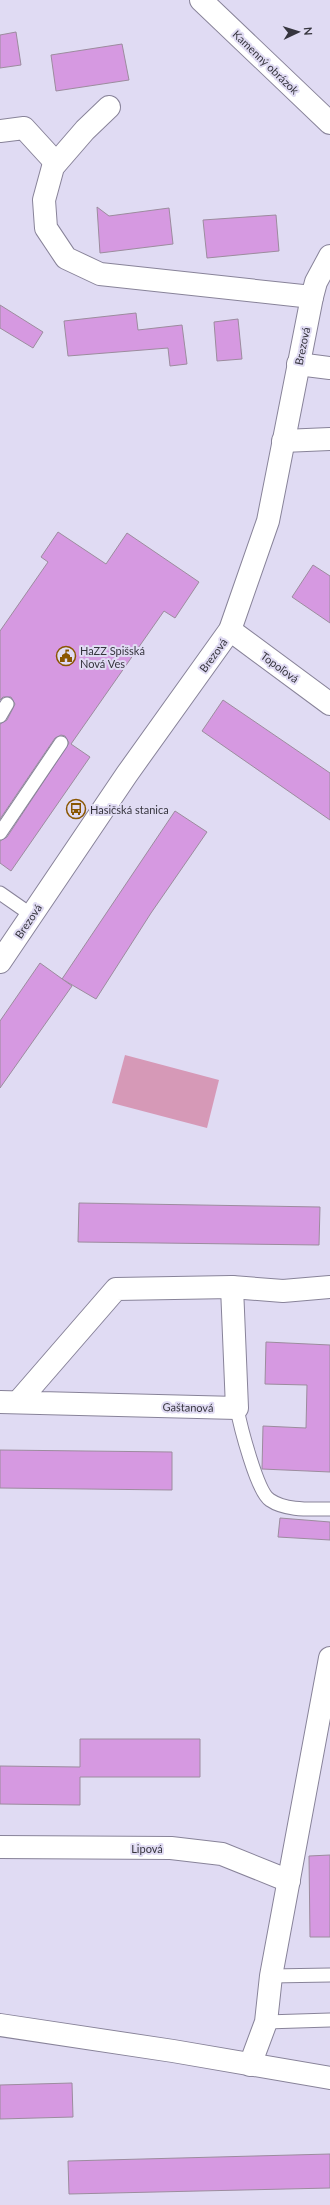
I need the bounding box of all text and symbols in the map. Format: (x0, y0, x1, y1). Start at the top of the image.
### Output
north arrow (278, 12, 318, 52)
street label: Kamenný obrázok (230, 27, 302, 97)
text: N (302, 27, 315, 36)
street label: Brezová (292, 326, 312, 366)
street label: Brezová (196, 636, 230, 674)
place label: HaZZ Spišská Nová Ves (80, 644, 145, 670)
public building icon: HaZZ Spišská Nová Ves (55, 645, 77, 667)
street label: Topoľová (259, 649, 301, 685)
bus stop icon: Hasičská stanica (65, 798, 87, 820)
place label: Hasičská stanica (90, 803, 169, 816)
street label: Brezová (12, 901, 44, 941)
street label: Gaštanová (162, 1400, 214, 1414)
street label: Lipová (131, 1842, 163, 1855)

